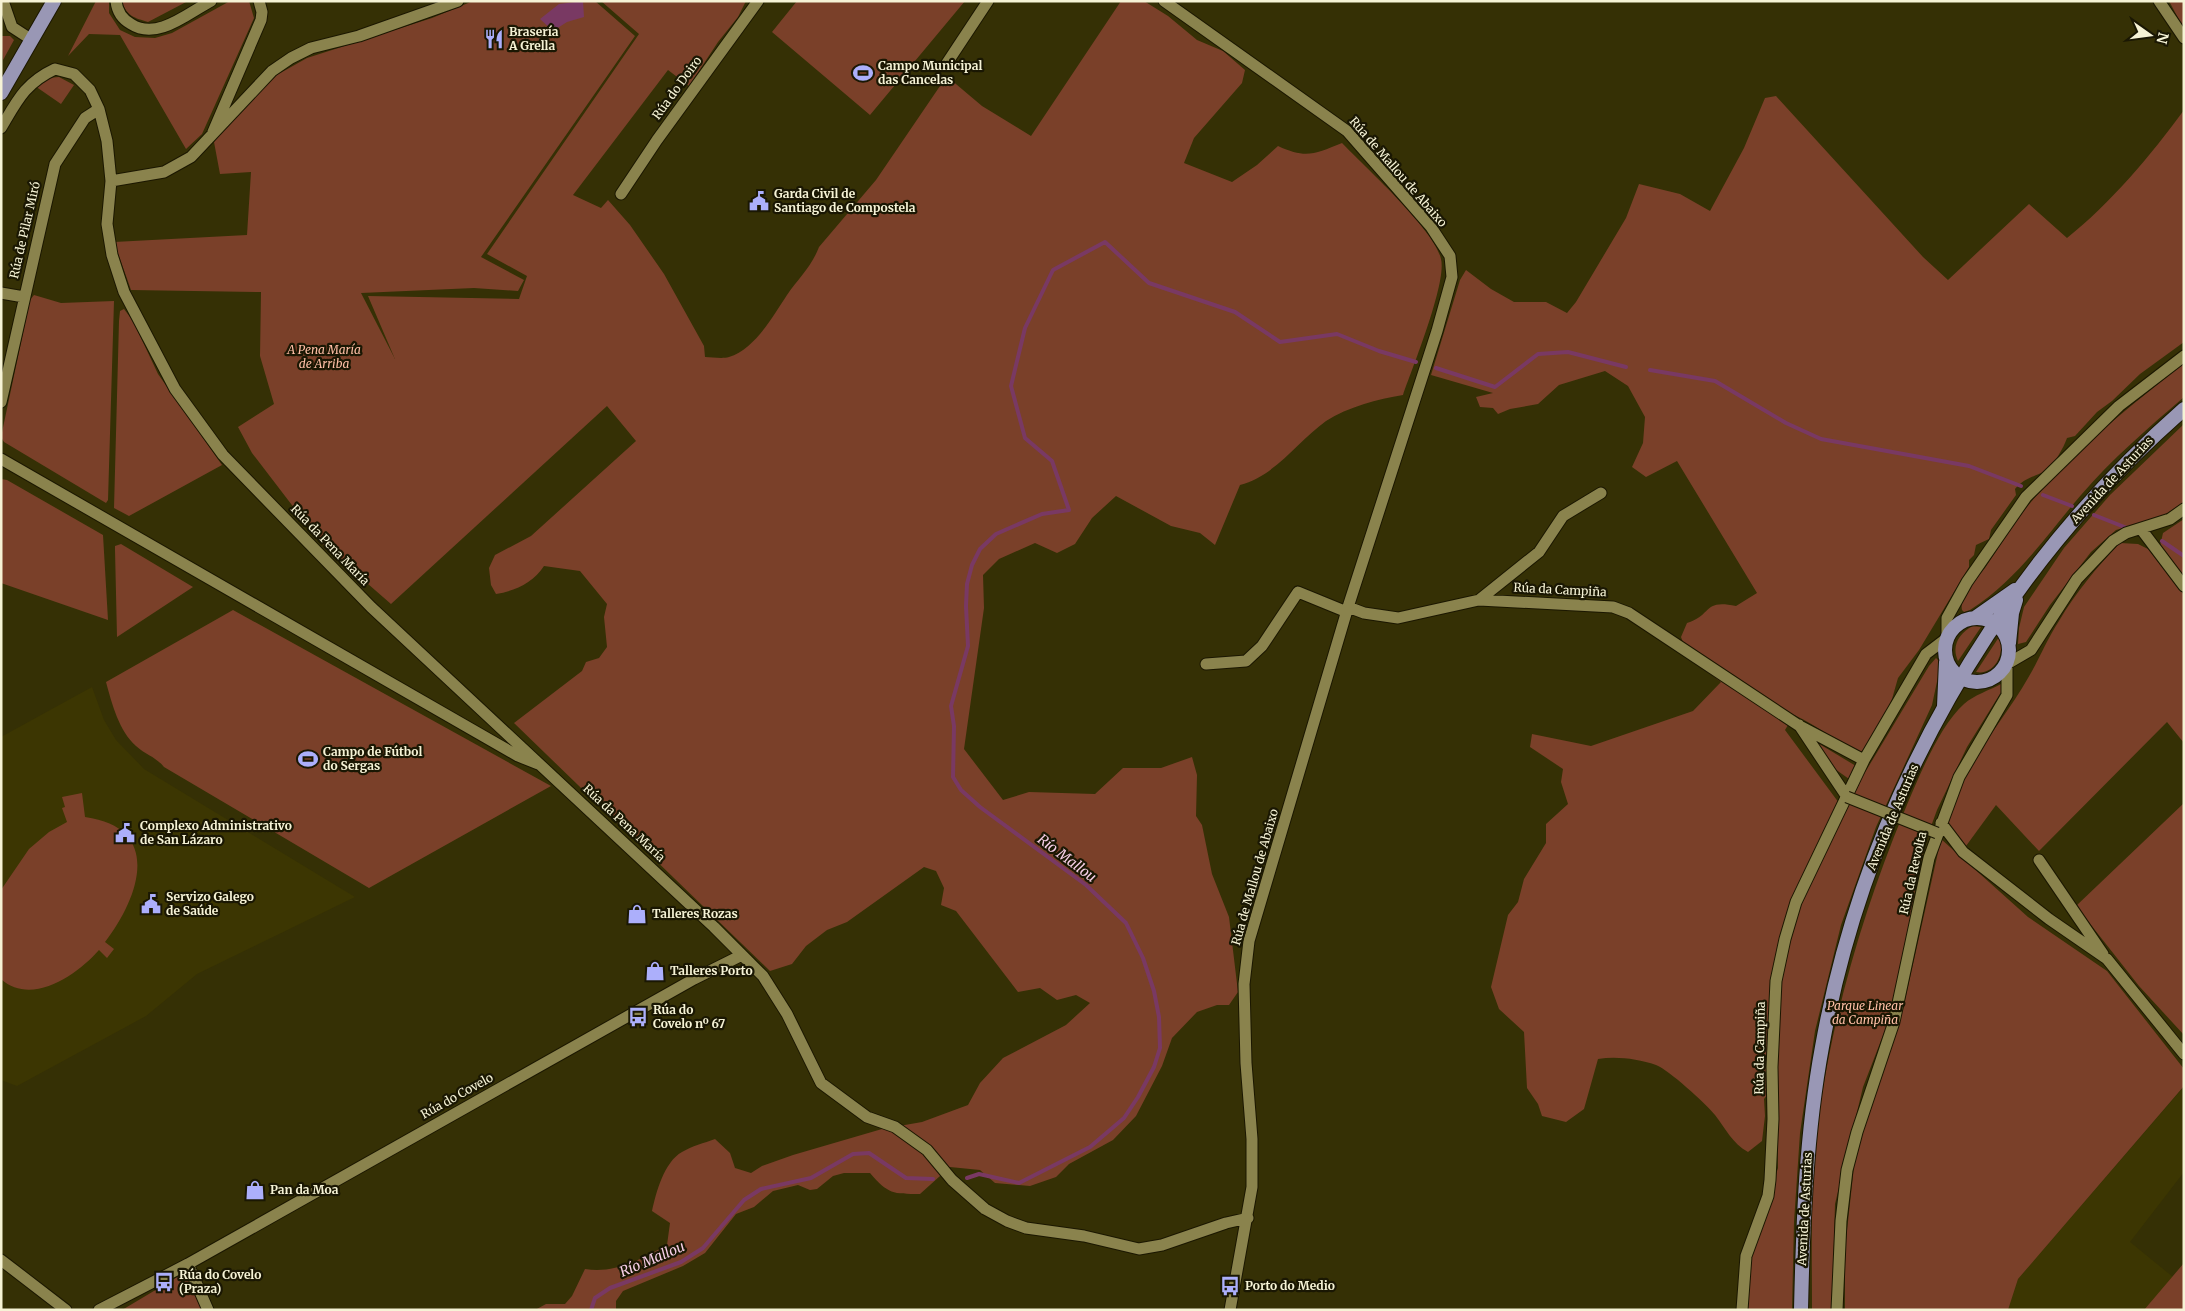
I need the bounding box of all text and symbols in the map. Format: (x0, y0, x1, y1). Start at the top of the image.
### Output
north arrow (2125, 10, 2175, 60)
place label: Brasería A Grella (508, 24, 559, 53)
restaurant icon: Brasería A Grella (483, 28, 505, 50)
text: N (2153, 31, 2173, 46)
street label: Rúa do Doiro (649, 53, 704, 122)
place label: Campo Municipal das Cancelas (878, 58, 983, 87)
sports icon: Campo Municipal das Cancelas (852, 62, 874, 84)
street label: Rúa de Mallou de Abaixo (1346, 114, 1450, 230)
street label: Rúa de Pilar Miró (6, 180, 43, 280)
place label: Garda Civil de Santiago de Compostela (774, 186, 916, 215)
public building icon: Garda Civil de Santiago de Compostela (748, 190, 770, 212)
park label: A Pena María de Arriba (286, 342, 361, 371)
street label: Avenida de Asturias (2067, 433, 2156, 527)
street label: Rúa da Pena María (288, 501, 373, 589)
street label: Rúa da Campiña (1513, 580, 1608, 599)
place label: Campo de Fútbol do Sergas (323, 744, 422, 773)
sports icon: Campo de Fútbol do Sergas (297, 748, 319, 770)
street label: Avenida de Asturias (1863, 761, 1922, 873)
street label: Rúa da Pena María (580, 781, 669, 865)
street label: Rúa de Mallou de Abaixo (1228, 807, 1281, 947)
place label: Complexo Administrativo de San Lázaro (140, 818, 292, 847)
public building icon: Complexo Administrativo de San Lázaro (114, 822, 136, 844)
street label: Rúa da Revolta (1896, 829, 1929, 916)
water label: Río Mallou (1034, 830, 1100, 886)
place label: Servizo Galego de Saúde (166, 889, 254, 918)
public building icon: Servizo Galego de Saúde (140, 893, 162, 915)
shop icon: Talleres Rozas (626, 903, 648, 925)
place label: Talleres Rozas (652, 906, 738, 921)
shop icon: Talleres Porto (644, 960, 666, 982)
place label: Talleres Porto (670, 963, 753, 978)
park label: Parque Linear da Campiña (1827, 998, 1904, 1027)
street label: Rúa da Campiña (1751, 1001, 1768, 1095)
place label: Rúa do Covelo nº 67 (653, 1002, 725, 1031)
bus stop icon: Rúa do Covelo nº 67 (627, 1006, 649, 1028)
street label: Rúa do Covelo (418, 1070, 496, 1122)
street label: Avenida de Asturias (1794, 1152, 1815, 1267)
shop icon: Pan da Moa (244, 1179, 266, 1201)
place label: Pan da Moa (270, 1182, 339, 1197)
water label: Río Mallou (617, 1237, 687, 1281)
place label: Rúa do Covelo (Praza) (179, 1267, 261, 1296)
bus stop icon: Rúa do Covelo (Praza) (153, 1271, 175, 1293)
bus stop icon: Porto do Medio (1219, 1275, 1241, 1297)
place label: Porto do Medio (1245, 1278, 1335, 1293)

